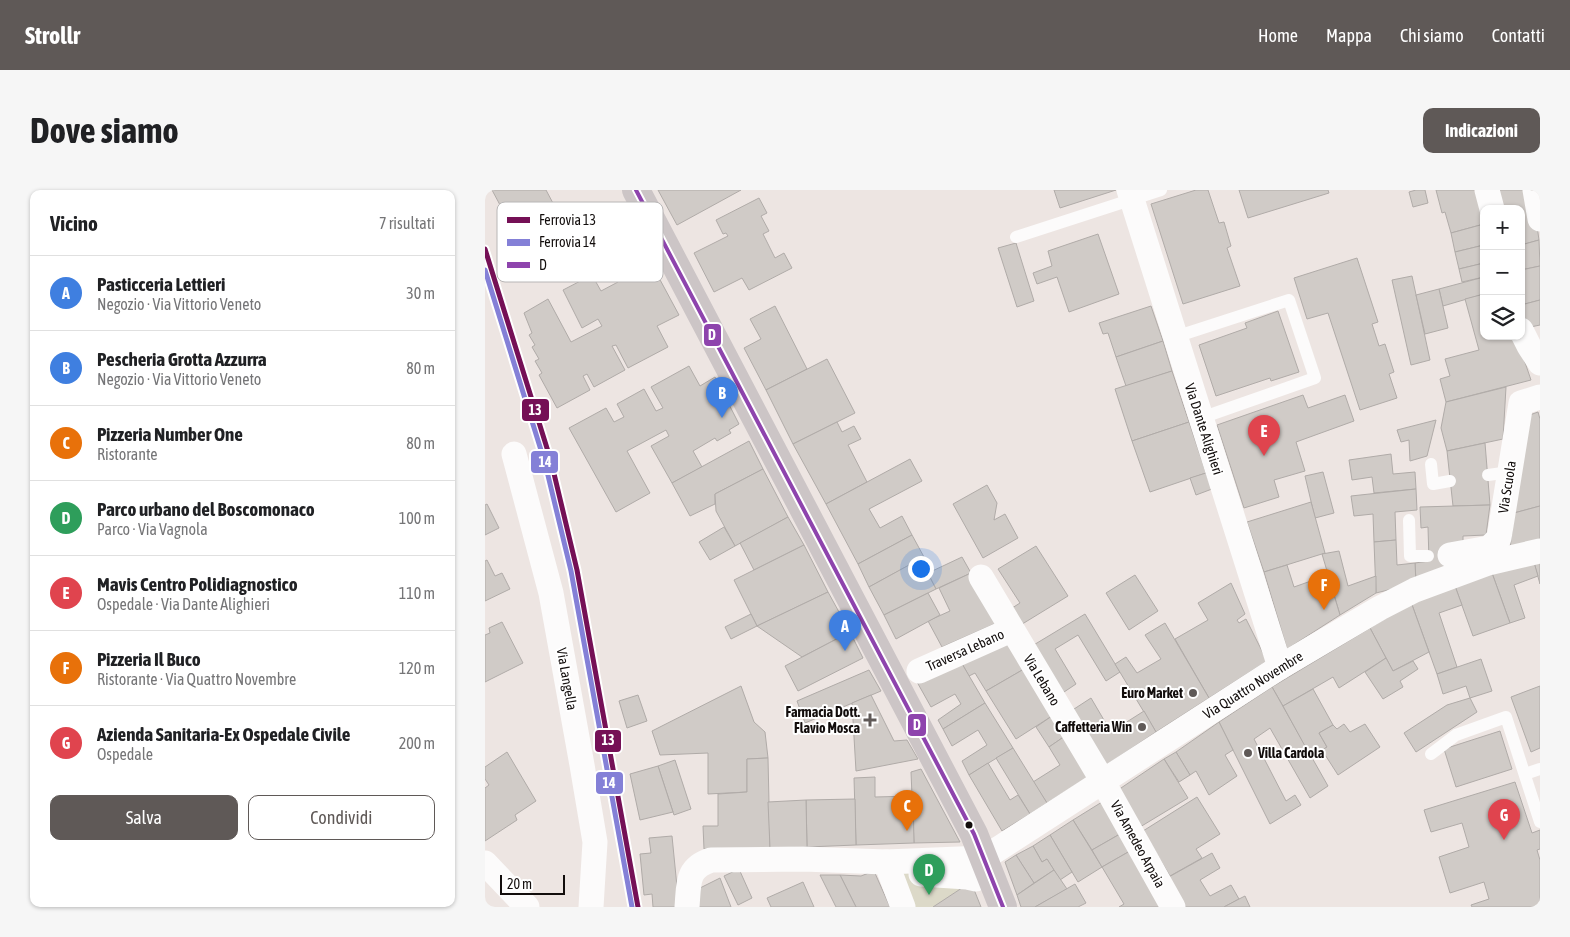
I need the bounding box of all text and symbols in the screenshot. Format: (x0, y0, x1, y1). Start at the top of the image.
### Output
text: Strollr (25, 22, 80, 49)
text: Home (1258, 25, 1298, 46)
text: Mappa (1326, 25, 1372, 46)
text: Chi siamo (1400, 25, 1464, 46)
text: Contatti (1492, 25, 1545, 46)
button: Indicazioni (1423, 108, 1540, 153)
text: Dove siamo (30, 110, 179, 150)
legend (497, 202, 663, 282)
map controls (1480, 205, 1525, 340)
button: + (1480, 205, 1525, 250)
text: Vicino (50, 211, 98, 235)
text: Ferrovia 13 (539, 212, 596, 228)
text: 7 risultati (379, 214, 435, 232)
text: Ferrovia 14 (539, 234, 596, 250)
button: − (1480, 250, 1525, 295)
text: D (539, 257, 547, 273)
text: Pasticceria Lettieri (97, 273, 225, 295)
text: A (62, 284, 70, 302)
text: 30 m (406, 284, 435, 302)
text: Negozio · Via Vittorio Veneto (97, 295, 261, 313)
button: layers (1480, 295, 1525, 340)
line badge: D (703, 323, 722, 347)
text: D (708, 327, 716, 343)
text: Pescheria Grotta Azzurra (97, 348, 267, 370)
text: B (62, 359, 70, 377)
text: 80 m (406, 359, 435, 377)
text: Negozio · Via Vittorio Veneto (97, 370, 261, 388)
pin: B (706, 377, 738, 418)
street label: Via Dante Alighieri (1182, 381, 1226, 477)
line badge: 13 (521, 398, 550, 422)
text: 13 (528, 402, 542, 418)
pin: E (1248, 415, 1280, 456)
text: Pizzeria Number One (97, 423, 243, 445)
text: C (62, 434, 70, 452)
text: 80 m (406, 434, 435, 452)
text: Ristorante (97, 445, 158, 463)
line badge: 14 (530, 450, 559, 474)
text: 14 (538, 454, 552, 470)
street label: Via Scuola (1495, 460, 1519, 514)
text: Parco urbano del Boscomonaco (97, 498, 315, 520)
text: D (62, 509, 70, 527)
text: 100 m (399, 509, 435, 527)
text: Parco · Via Vagnola (97, 520, 208, 538)
your location (908, 556, 934, 582)
pin: F (1308, 569, 1340, 610)
text: Mavis Centro Polidiagnostico (97, 573, 298, 595)
text: E (63, 584, 69, 602)
text: 110 m (399, 584, 435, 602)
text: Ospedale · Via Dante Alighieri (97, 595, 270, 613)
pin: A (829, 610, 861, 651)
street label: Traversa Lebano (924, 626, 1006, 674)
street label: Via Langella (554, 646, 580, 712)
text: Pizzeria Il Buco (97, 648, 201, 670)
street label: Via Quattro Novembre (1200, 648, 1306, 722)
street label: Via Lebano (1021, 652, 1063, 708)
text: F (63, 659, 69, 677)
text: 120 m (399, 659, 435, 677)
text: Ristorante · Via Quattro Novembre (97, 670, 296, 688)
place label: Euro Market (1121, 685, 1183, 701)
marker: Euro Market (1187, 687, 1199, 699)
place label: Farmacia Dott. Flavio Mosca (786, 704, 860, 736)
line badge: D (907, 713, 927, 737)
marker: Farmacia Dott. Flavio Mosca (864, 714, 876, 726)
text: D (913, 717, 921, 733)
place label: Caffetteria Win (1055, 719, 1132, 735)
marker: Caffetteria Win (1136, 721, 1148, 733)
text: Azienda Sanitaria-Ex Ospedale Civile (97, 723, 350, 745)
line badge: 13 (594, 729, 622, 753)
text: 13 (601, 732, 615, 748)
text: G (62, 734, 70, 752)
text: 200 m (399, 734, 435, 752)
text: Ospedale (97, 745, 153, 763)
place label: Villa Cardola (1257, 745, 1325, 761)
marker: Villa Cardola (1242, 747, 1254, 759)
line badge: 14 (595, 771, 624, 795)
text: 14 (602, 775, 616, 791)
pin: C (891, 790, 923, 831)
button: Salva (50, 795, 238, 840)
button: Condividi (248, 795, 435, 840)
street label: Via Amedeo Arpaia (1107, 798, 1169, 890)
pin: G (1488, 799, 1520, 840)
unlabelled marker (964, 820, 974, 830)
pin: D (913, 854, 945, 895)
scale bar (500, 872, 565, 895)
text: 20 m (507, 876, 532, 892)

